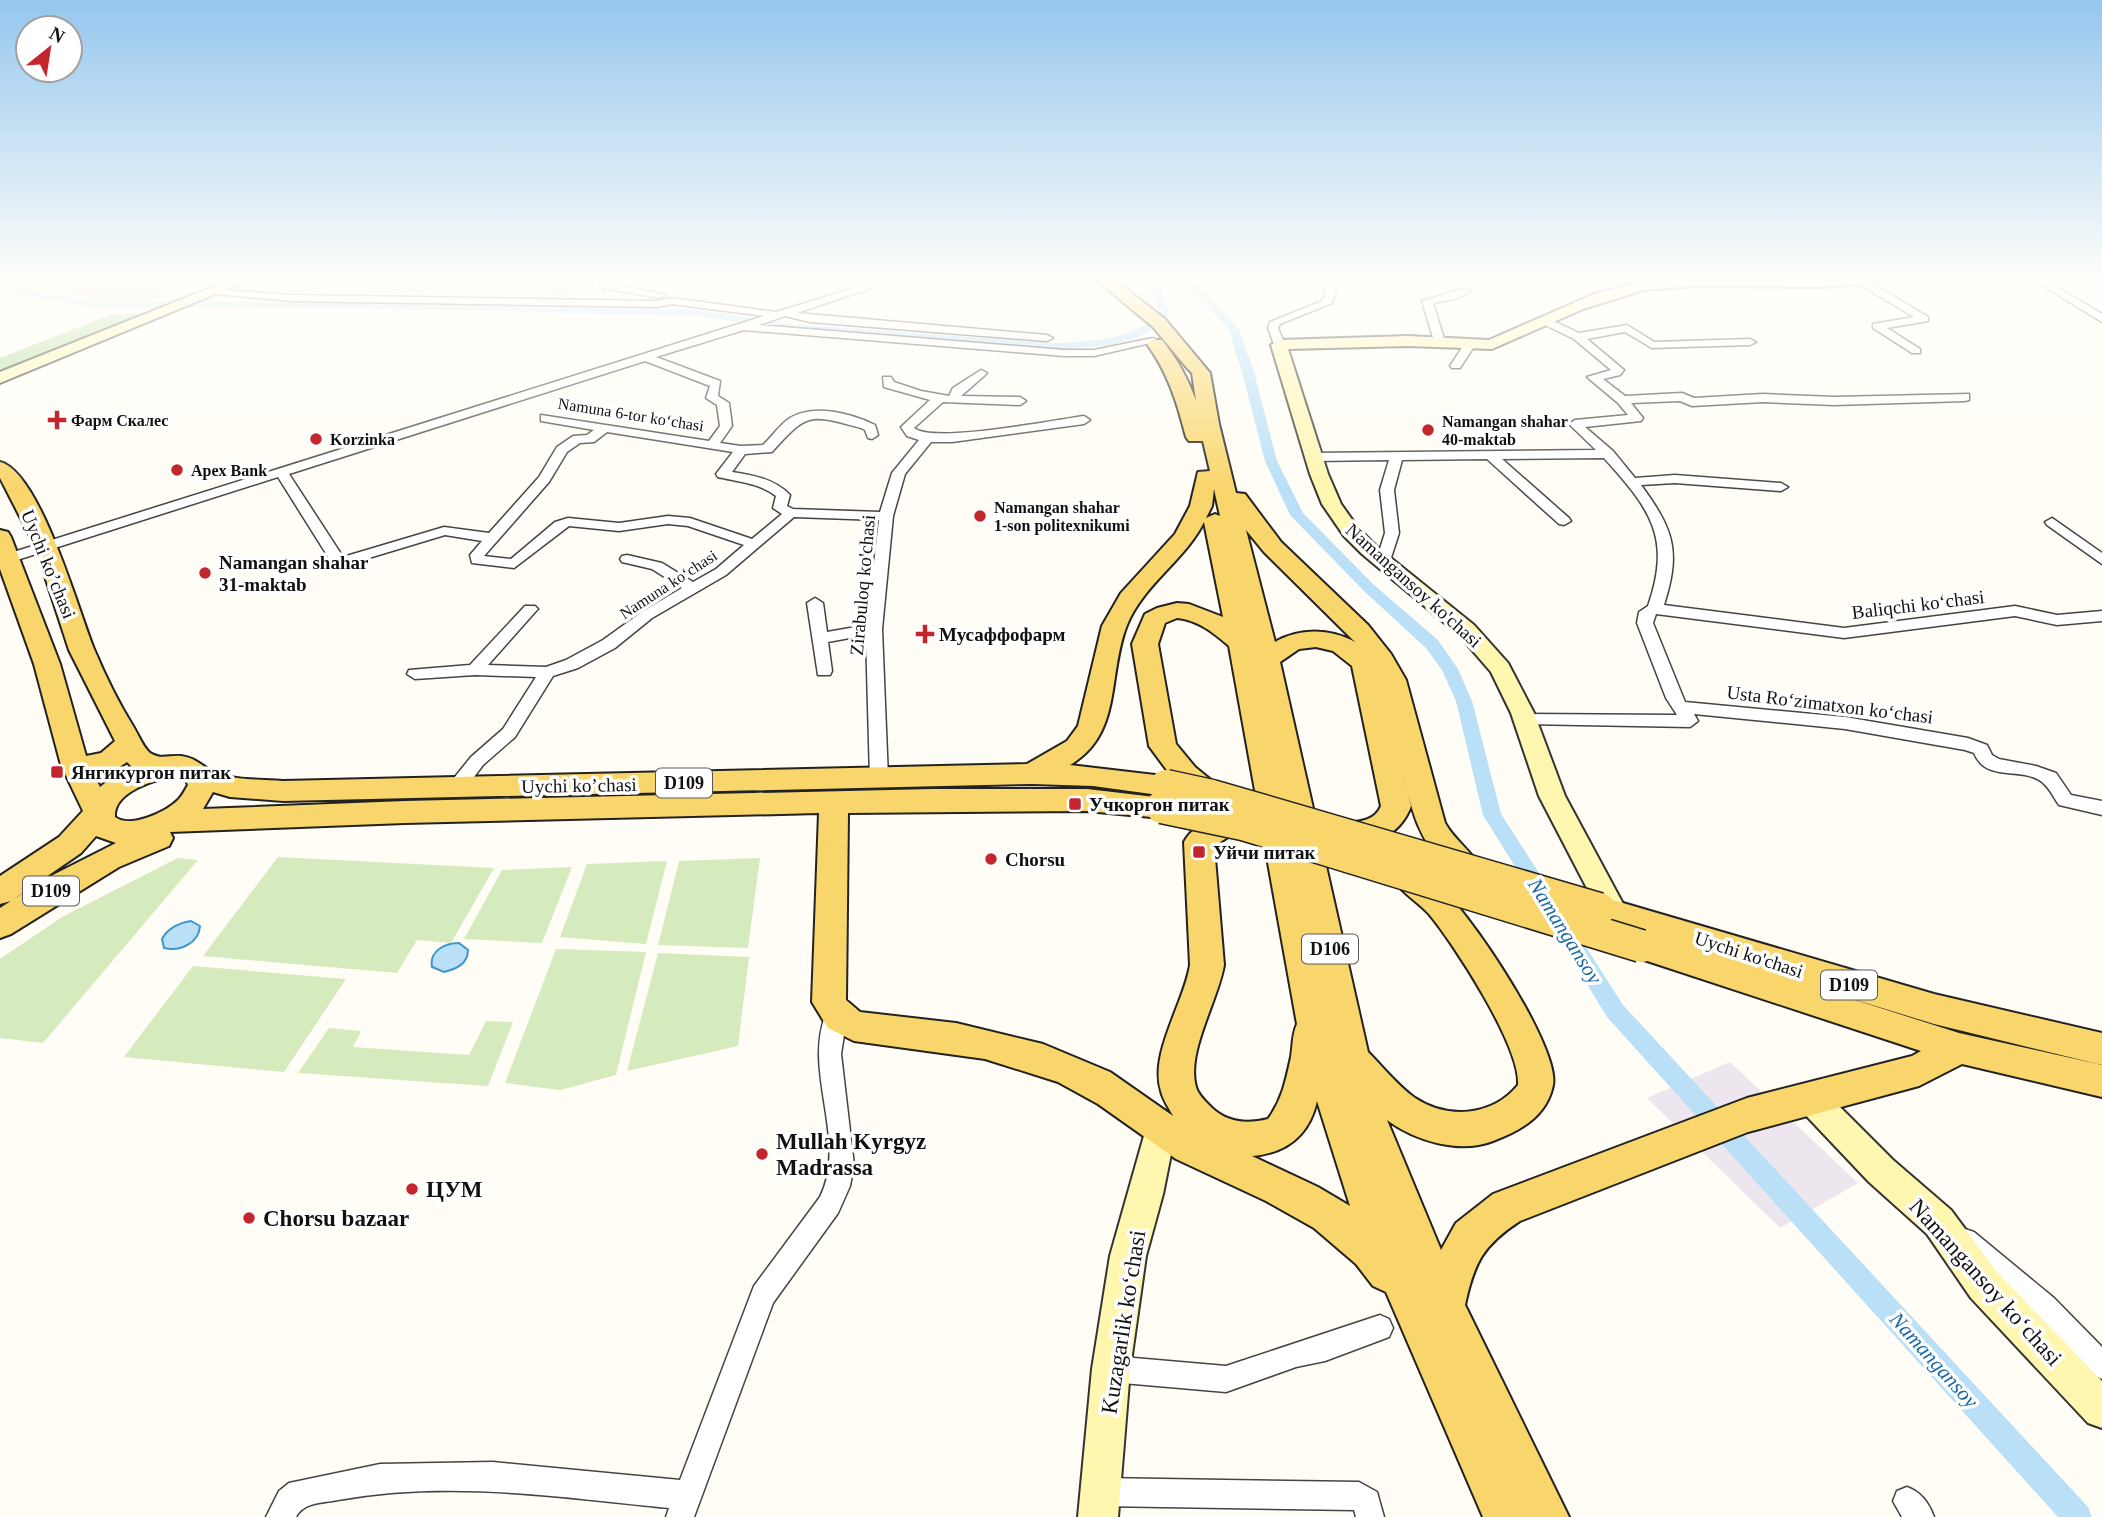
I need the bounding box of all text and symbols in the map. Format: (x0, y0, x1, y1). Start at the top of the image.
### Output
north arrow (14, 14, 84, 84)
text: N (46, 22, 69, 47)
street label: Namuna 6-tor koʻchasi (557, 395, 706, 435)
marker: Фарм Скалес (49, 412, 65, 428)
place label: Фарм Скалес (71, 412, 168, 430)
place label: Namangan shahar 40-maktab (1442, 413, 1568, 448)
marker: Namangan shahar 40-maktab (1420, 422, 1436, 438)
marker: Korzinka (308, 431, 324, 447)
place label: Korzinka (330, 431, 395, 448)
marker: Apex Bank (169, 462, 185, 478)
place label: Apex Bank (191, 462, 267, 480)
place label: Namangan shahar 1-son politexnikumi (994, 499, 1130, 535)
street label: Uychi ko’chasi (17, 507, 80, 622)
marker: Namangan shahar 1-son politexnikumi (972, 508, 988, 524)
street label: Zirabuloq ko'chasi (846, 514, 879, 656)
street label: Namangansoy ko'chasi (1342, 519, 1486, 652)
street label: Namuna koʻchasi (617, 546, 721, 622)
place label: Namangan shahar 31-maktab (219, 552, 369, 595)
marker: Namangan shahar 31-maktab (197, 565, 213, 581)
street label: Baliqchi koʻchasi (1851, 586, 1986, 623)
place label: Мусаффофарм (939, 624, 1065, 645)
marker: Мусаффофарм (917, 626, 933, 642)
street label: Usta Roʻzimatxon koʻchasi (1725, 681, 1934, 728)
place label: Янгикургон питак (71, 762, 231, 783)
marker: Янгикургон питак (49, 764, 65, 780)
road number: D109 (656, 768, 712, 798)
street label: Uychi ko’chasi (521, 774, 637, 797)
place label: Учкоргон питак (1089, 794, 1230, 815)
marker: Учкоргон питак (1067, 796, 1083, 812)
place label: Уйчи питак (1213, 842, 1316, 863)
marker: Уйчи питак (1191, 844, 1207, 860)
place label: Chorsu (1005, 849, 1066, 870)
marker: Chorsu (983, 851, 999, 867)
water label: Namangansoy (1522, 873, 1607, 989)
road number: D109 (23, 876, 79, 906)
street label: Uychi ko'chasi (1692, 927, 1806, 982)
road number: D106 (1302, 934, 1358, 964)
road number: D109 (1821, 970, 1877, 1000)
place label: Mullah Kyrgyz Madrassa (776, 1129, 926, 1180)
marker: Mullah Kyrgyz Madrassa (754, 1146, 770, 1162)
place label: ЦУМ (426, 1177, 483, 1202)
marker: ЦУМ (404, 1181, 420, 1197)
street label: Namangansoy koʻchasi (1904, 1193, 2068, 1371)
place label: Chorsu bazaar (263, 1206, 409, 1231)
marker: Chorsu bazaar (241, 1210, 257, 1226)
street label: Kuzagarlik koʻchasi (1097, 1228, 1150, 1416)
water label: Namangansoy (1884, 1307, 1984, 1413)

